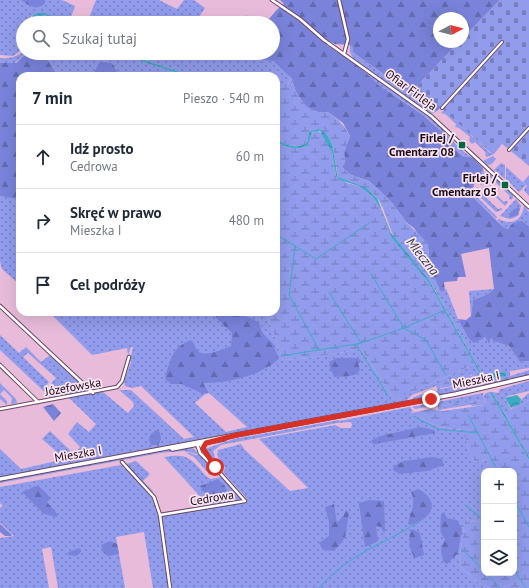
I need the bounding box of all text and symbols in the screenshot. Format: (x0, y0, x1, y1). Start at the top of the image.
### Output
north arrow (433, 12, 469, 48)
search box (16, 16, 280, 60)
icon: search (30, 27, 52, 49)
text: Szukaj tutaj (62, 29, 137, 48)
street label: Ofiar Firleja (383, 66, 440, 113)
text: 7 min (32, 87, 73, 109)
text: Pieszo · 540 m (183, 90, 264, 107)
place label: Firlej / Cmentarz 08 (389, 130, 455, 159)
text: Idź prosto (70, 139, 134, 158)
marker: Firlej / Cmentarz 08 (457, 140, 467, 150)
icon: ahead (32, 146, 54, 168)
text: 60 m (236, 148, 264, 165)
text: Cedrowa (70, 158, 118, 175)
place label: Firlej / Cmentarz 05 (432, 170, 498, 199)
marker: Firlej / Cmentarz 05 (500, 180, 510, 190)
text: Skręć w prawo (70, 203, 162, 222)
icon: right (32, 210, 54, 232)
text: 480 m (229, 212, 264, 229)
text: Mieszka I (70, 222, 122, 239)
water label: Mleczna (403, 234, 443, 279)
icon: arrive (32, 274, 54, 296)
text: Cel podróży (70, 275, 145, 294)
street label: Mieszka I (451, 367, 501, 392)
street label: Józefowska (43, 374, 102, 399)
route end (422, 390, 440, 408)
street label: Mieszka I (53, 442, 103, 465)
route start (206, 458, 224, 476)
map controls (481, 468, 517, 576)
button: + (481, 468, 517, 504)
street label: Cedrowa (189, 487, 235, 508)
button: − (481, 504, 517, 540)
button: layers (481, 540, 517, 576)

